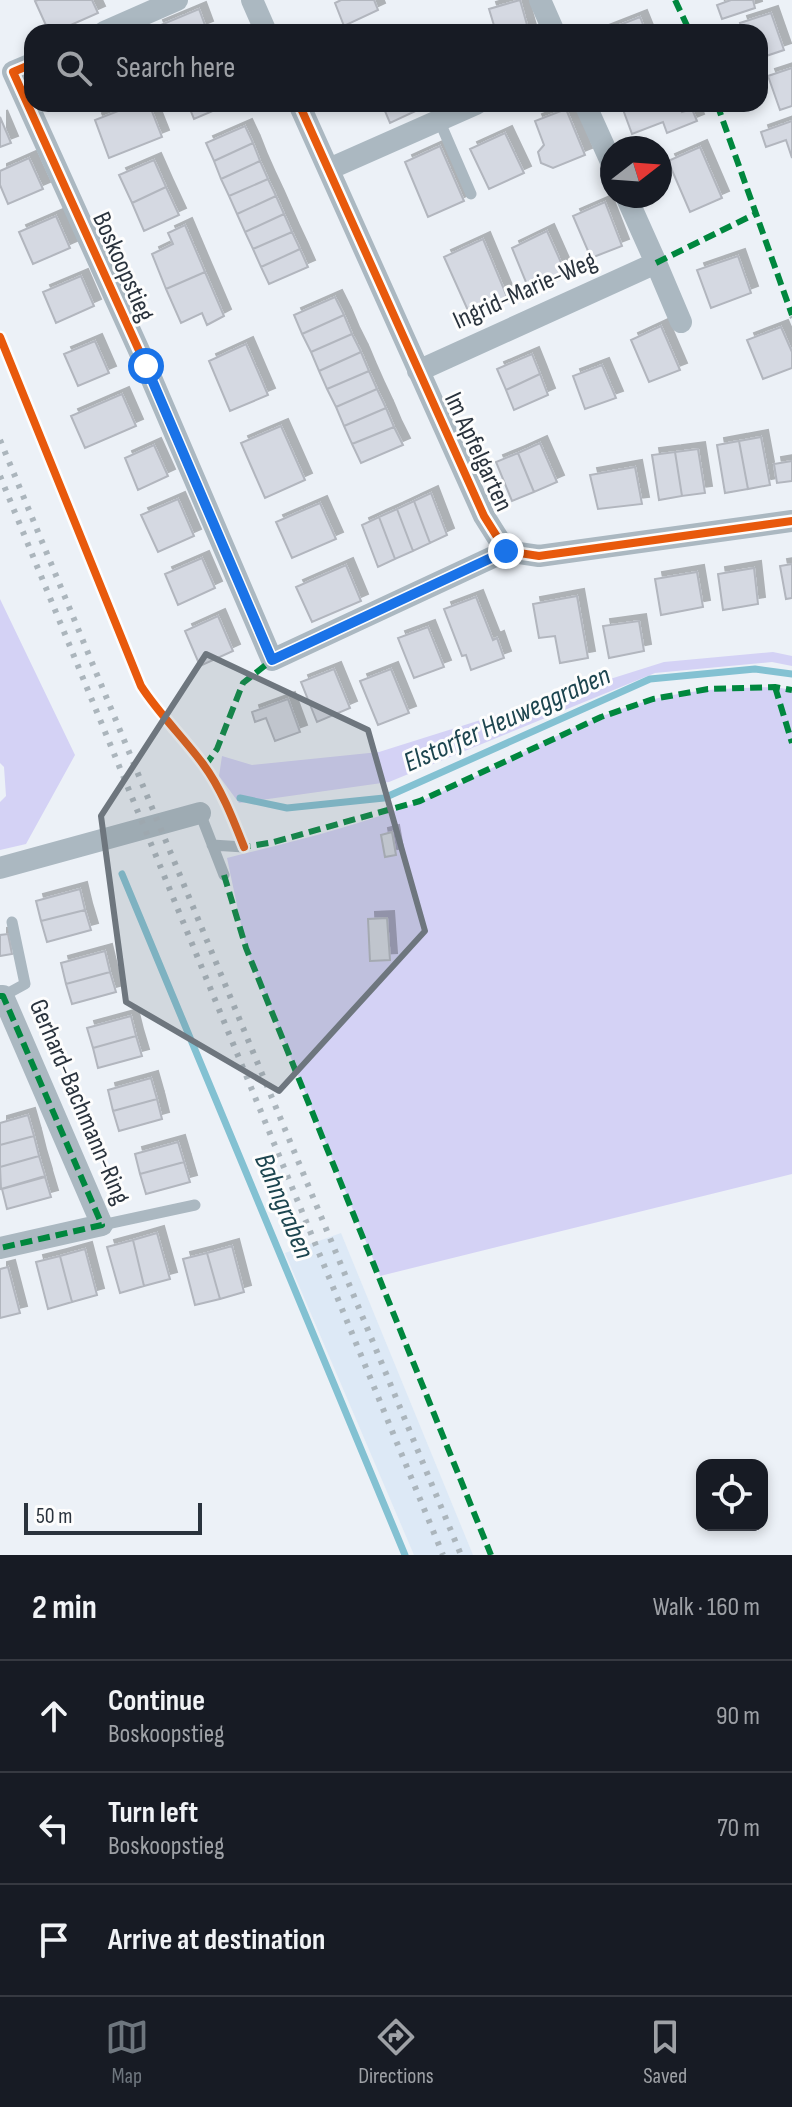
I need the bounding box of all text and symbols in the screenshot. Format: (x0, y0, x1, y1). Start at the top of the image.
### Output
search box (24, 24, 768, 112)
icon: search (52, 46, 96, 90)
text: Search here (116, 50, 235, 86)
north arrow (600, 136, 672, 208)
street label: Boskoopstieg (85, 207, 161, 327)
street label: Ingrid-Marie-Weg (448, 246, 602, 336)
route start (128, 348, 164, 384)
street label: Im Apfelgarten (437, 388, 519, 516)
route end (488, 533, 524, 569)
water label: Elstorfer Heuweggraben (398, 658, 616, 779)
street label: Gerhard-Bachmann-Ring (22, 995, 136, 1209)
water label: Bahngraben (247, 1148, 321, 1264)
map controls (696, 1459, 768, 1531)
button: locate (696, 1459, 768, 1531)
scale bar (24, 1499, 202, 1535)
text: 50 m (36, 1503, 72, 1530)
text: 2 min (32, 1587, 97, 1628)
text: Walk · 160 m (653, 1592, 760, 1623)
text: Continue (108, 1683, 205, 1719)
icon: ahead (32, 1694, 76, 1738)
text: 90 m (716, 1701, 760, 1732)
text: Boskoopstieg (108, 1719, 224, 1750)
text: Turn left (108, 1795, 198, 1831)
icon: left (32, 1806, 76, 1850)
text: 70 m (717, 1813, 760, 1844)
text: Boskoopstieg (108, 1831, 224, 1862)
icon: arrive (32, 1918, 76, 1962)
text: Arrive at destination (108, 1922, 325, 1958)
tab: Map (105, 2015, 149, 2090)
tab: Directions (358, 2015, 434, 2090)
tab: Saved (643, 2015, 687, 2090)

